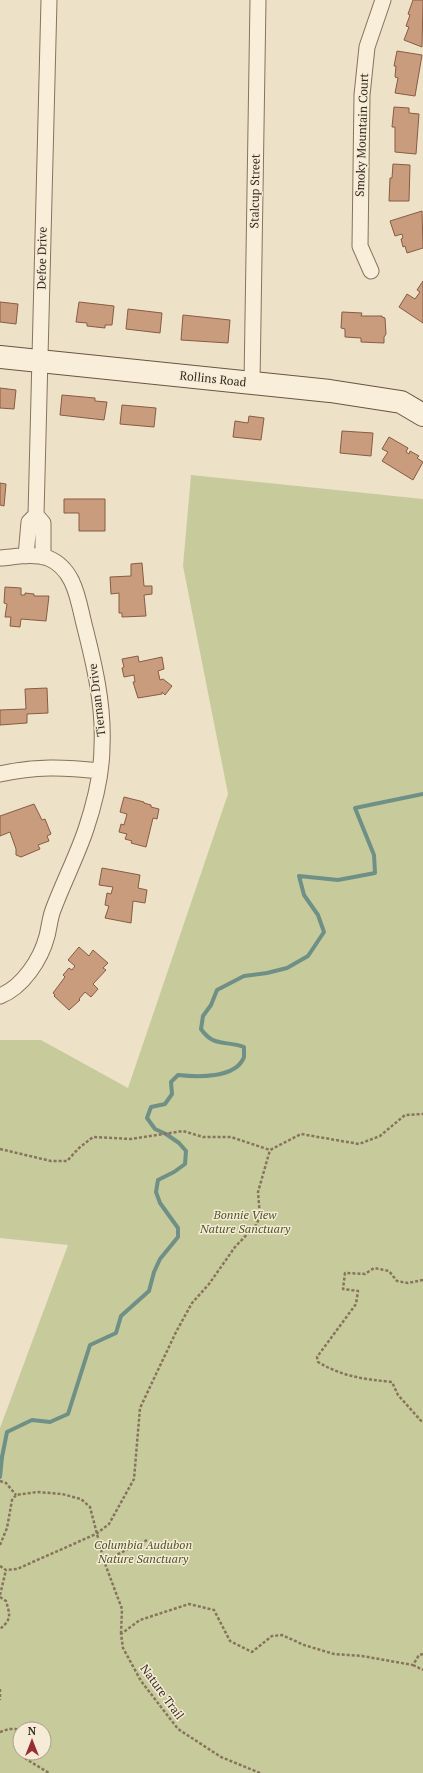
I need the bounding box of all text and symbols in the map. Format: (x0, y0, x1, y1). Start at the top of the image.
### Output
street label: Smoky Mountain Court (352, 72, 371, 197)
street label: Stalcup Street (246, 153, 263, 228)
street label: Defoe Drive (33, 227, 50, 289)
street label: Rollins Road (179, 368, 247, 389)
street label: Tiernan Drive (85, 663, 108, 737)
park label: Bonnie View Nature Sanctuary (199, 1207, 291, 1236)
park label: Columbia Audubon Nature Sanctuary (94, 1537, 192, 1566)
street label: Nature Trail (137, 1661, 188, 1723)
north arrow (12, 1721, 52, 1761)
text: N (28, 1724, 37, 1738)

